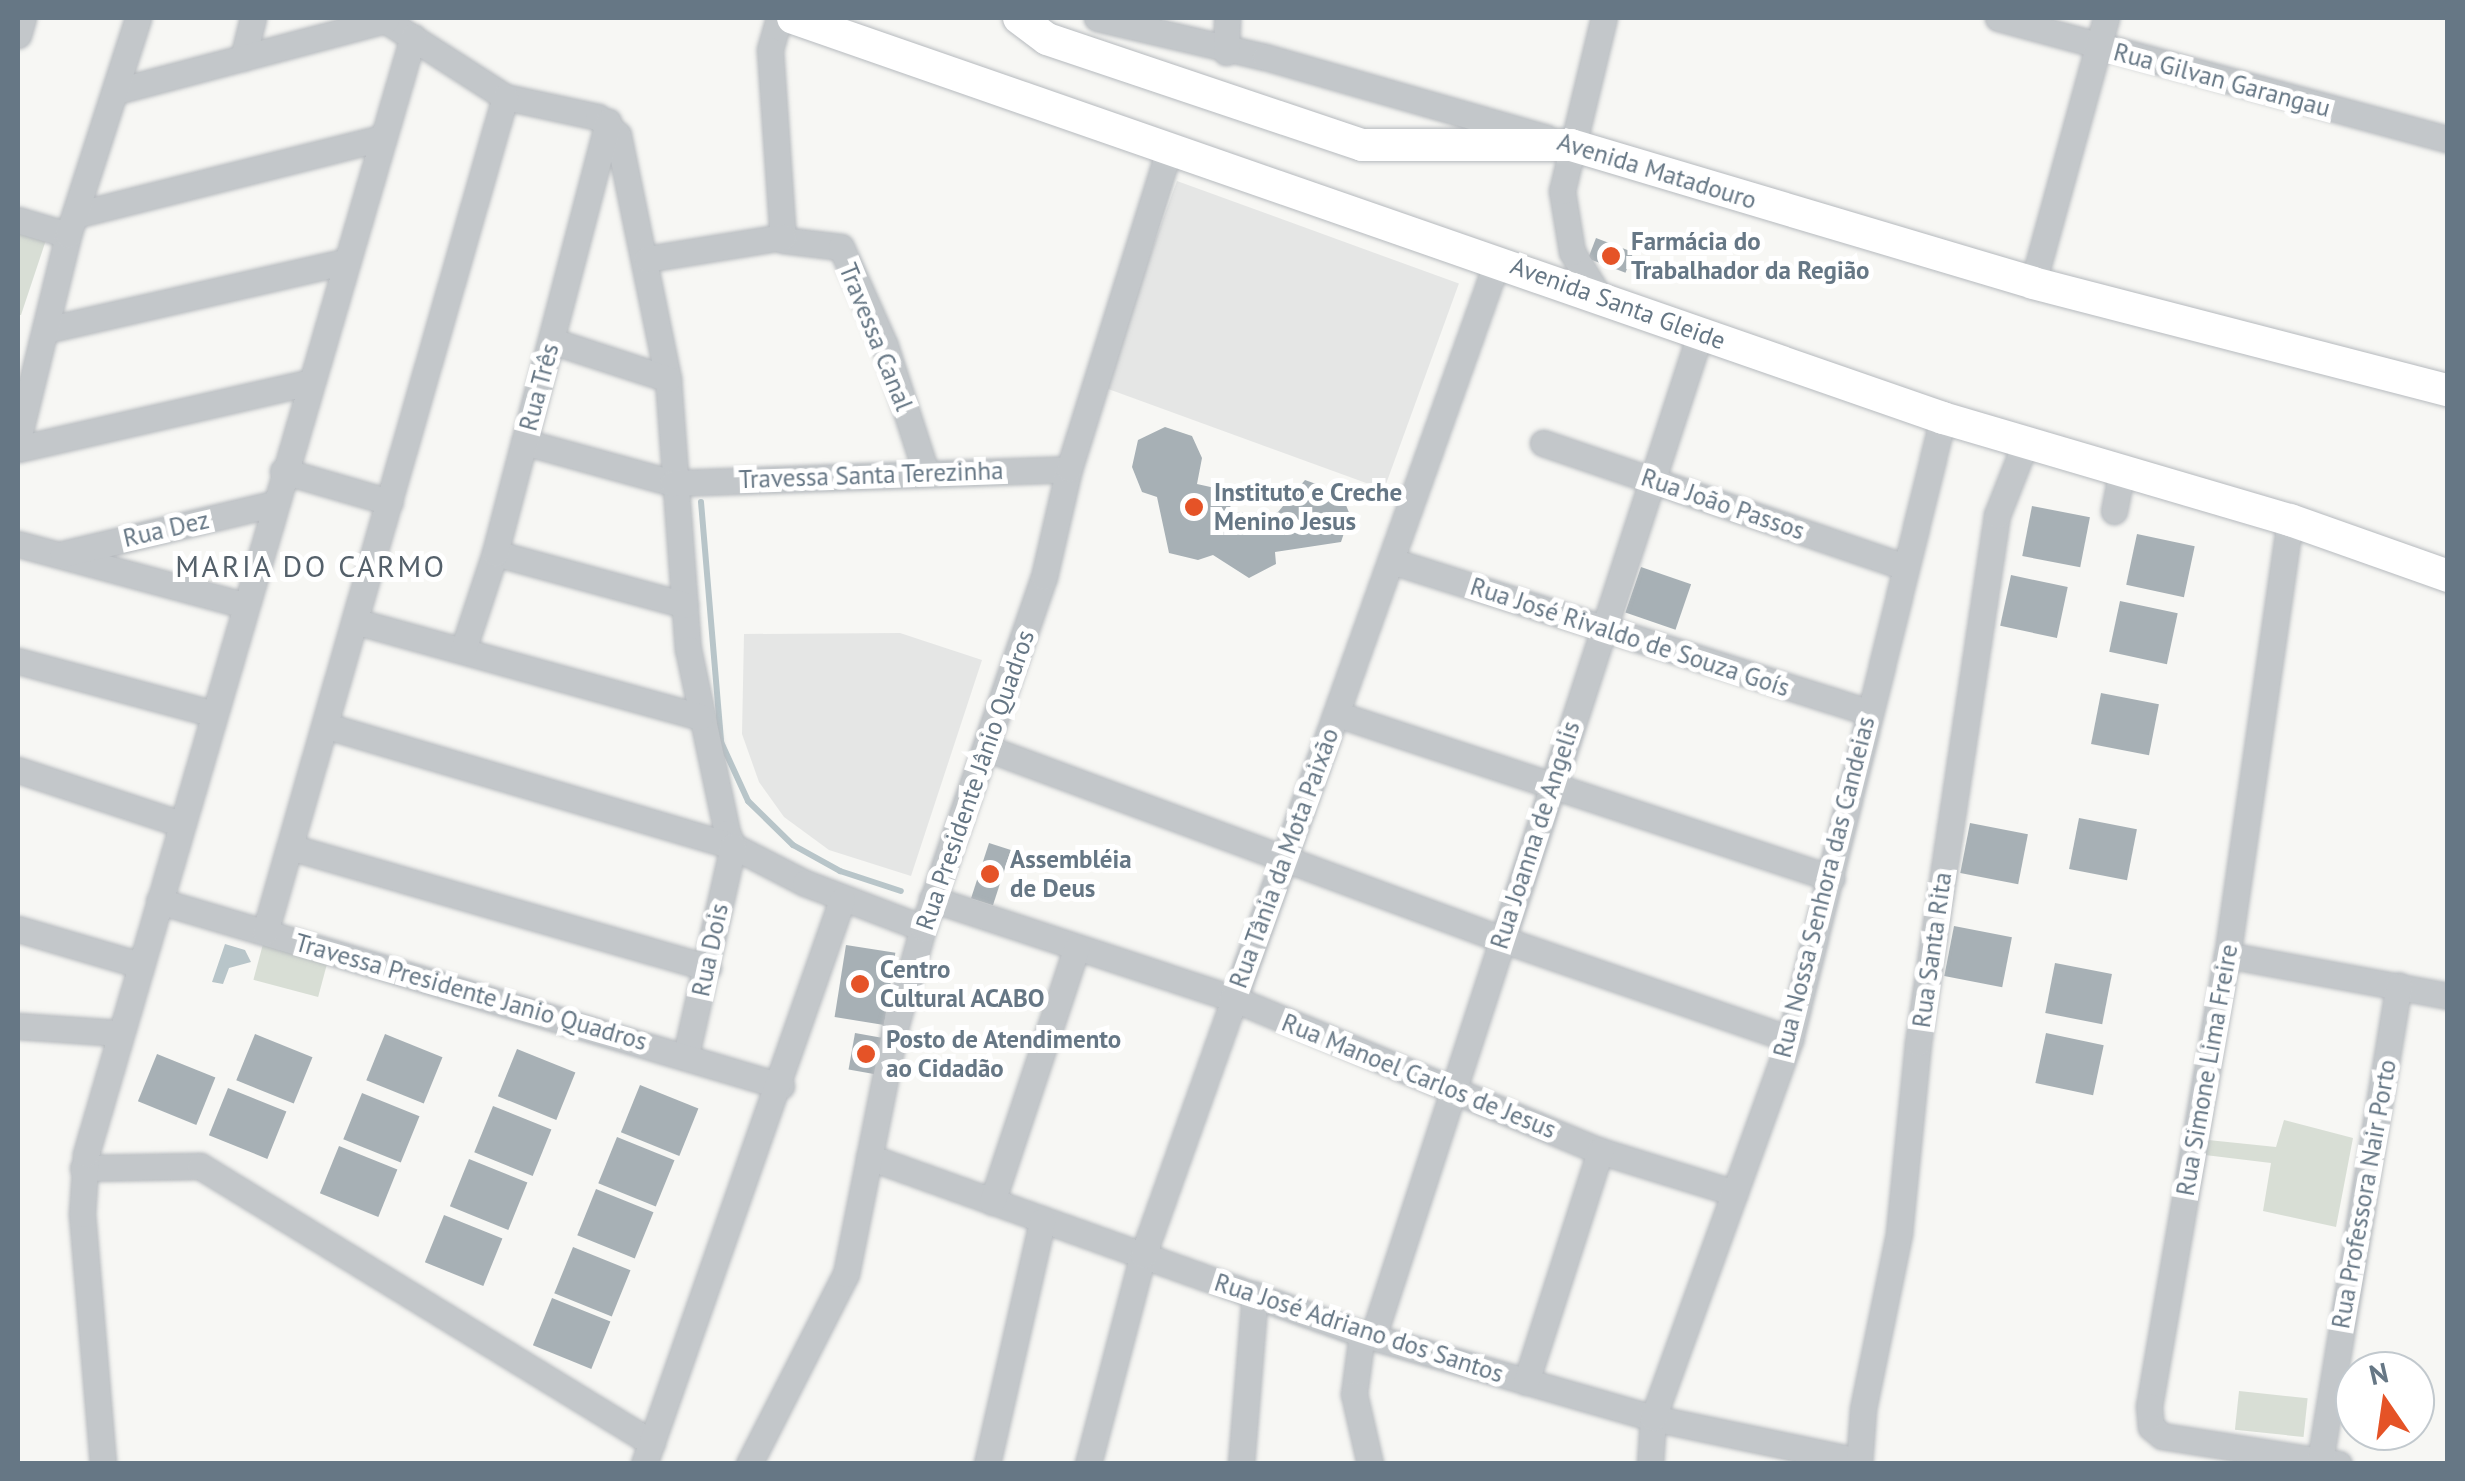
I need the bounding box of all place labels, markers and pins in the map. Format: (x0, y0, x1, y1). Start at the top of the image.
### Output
place label: Farmácia do Trabalhador da Região (1631, 227, 1869, 286)
marker: Farmácia do Trabalhador da Região (1600, 245, 1622, 267)
place label: Instituto e Creche Menino Jesus (1214, 478, 1402, 537)
marker: Instituto e Creche Menino Jesus (1183, 496, 1205, 518)
place label: Assembléia de Deus (1010, 845, 1132, 904)
marker: Assembléia de Deus (979, 863, 1001, 885)
place label: Centro Cultural ACABO (880, 955, 1045, 1014)
marker: Centro Cultural ACABO (849, 973, 871, 995)
place label: Posto de Atendimento ao Cidadão (886, 1025, 1122, 1084)
marker: Posto de Atendimento ao Cidadão (855, 1043, 877, 1065)

